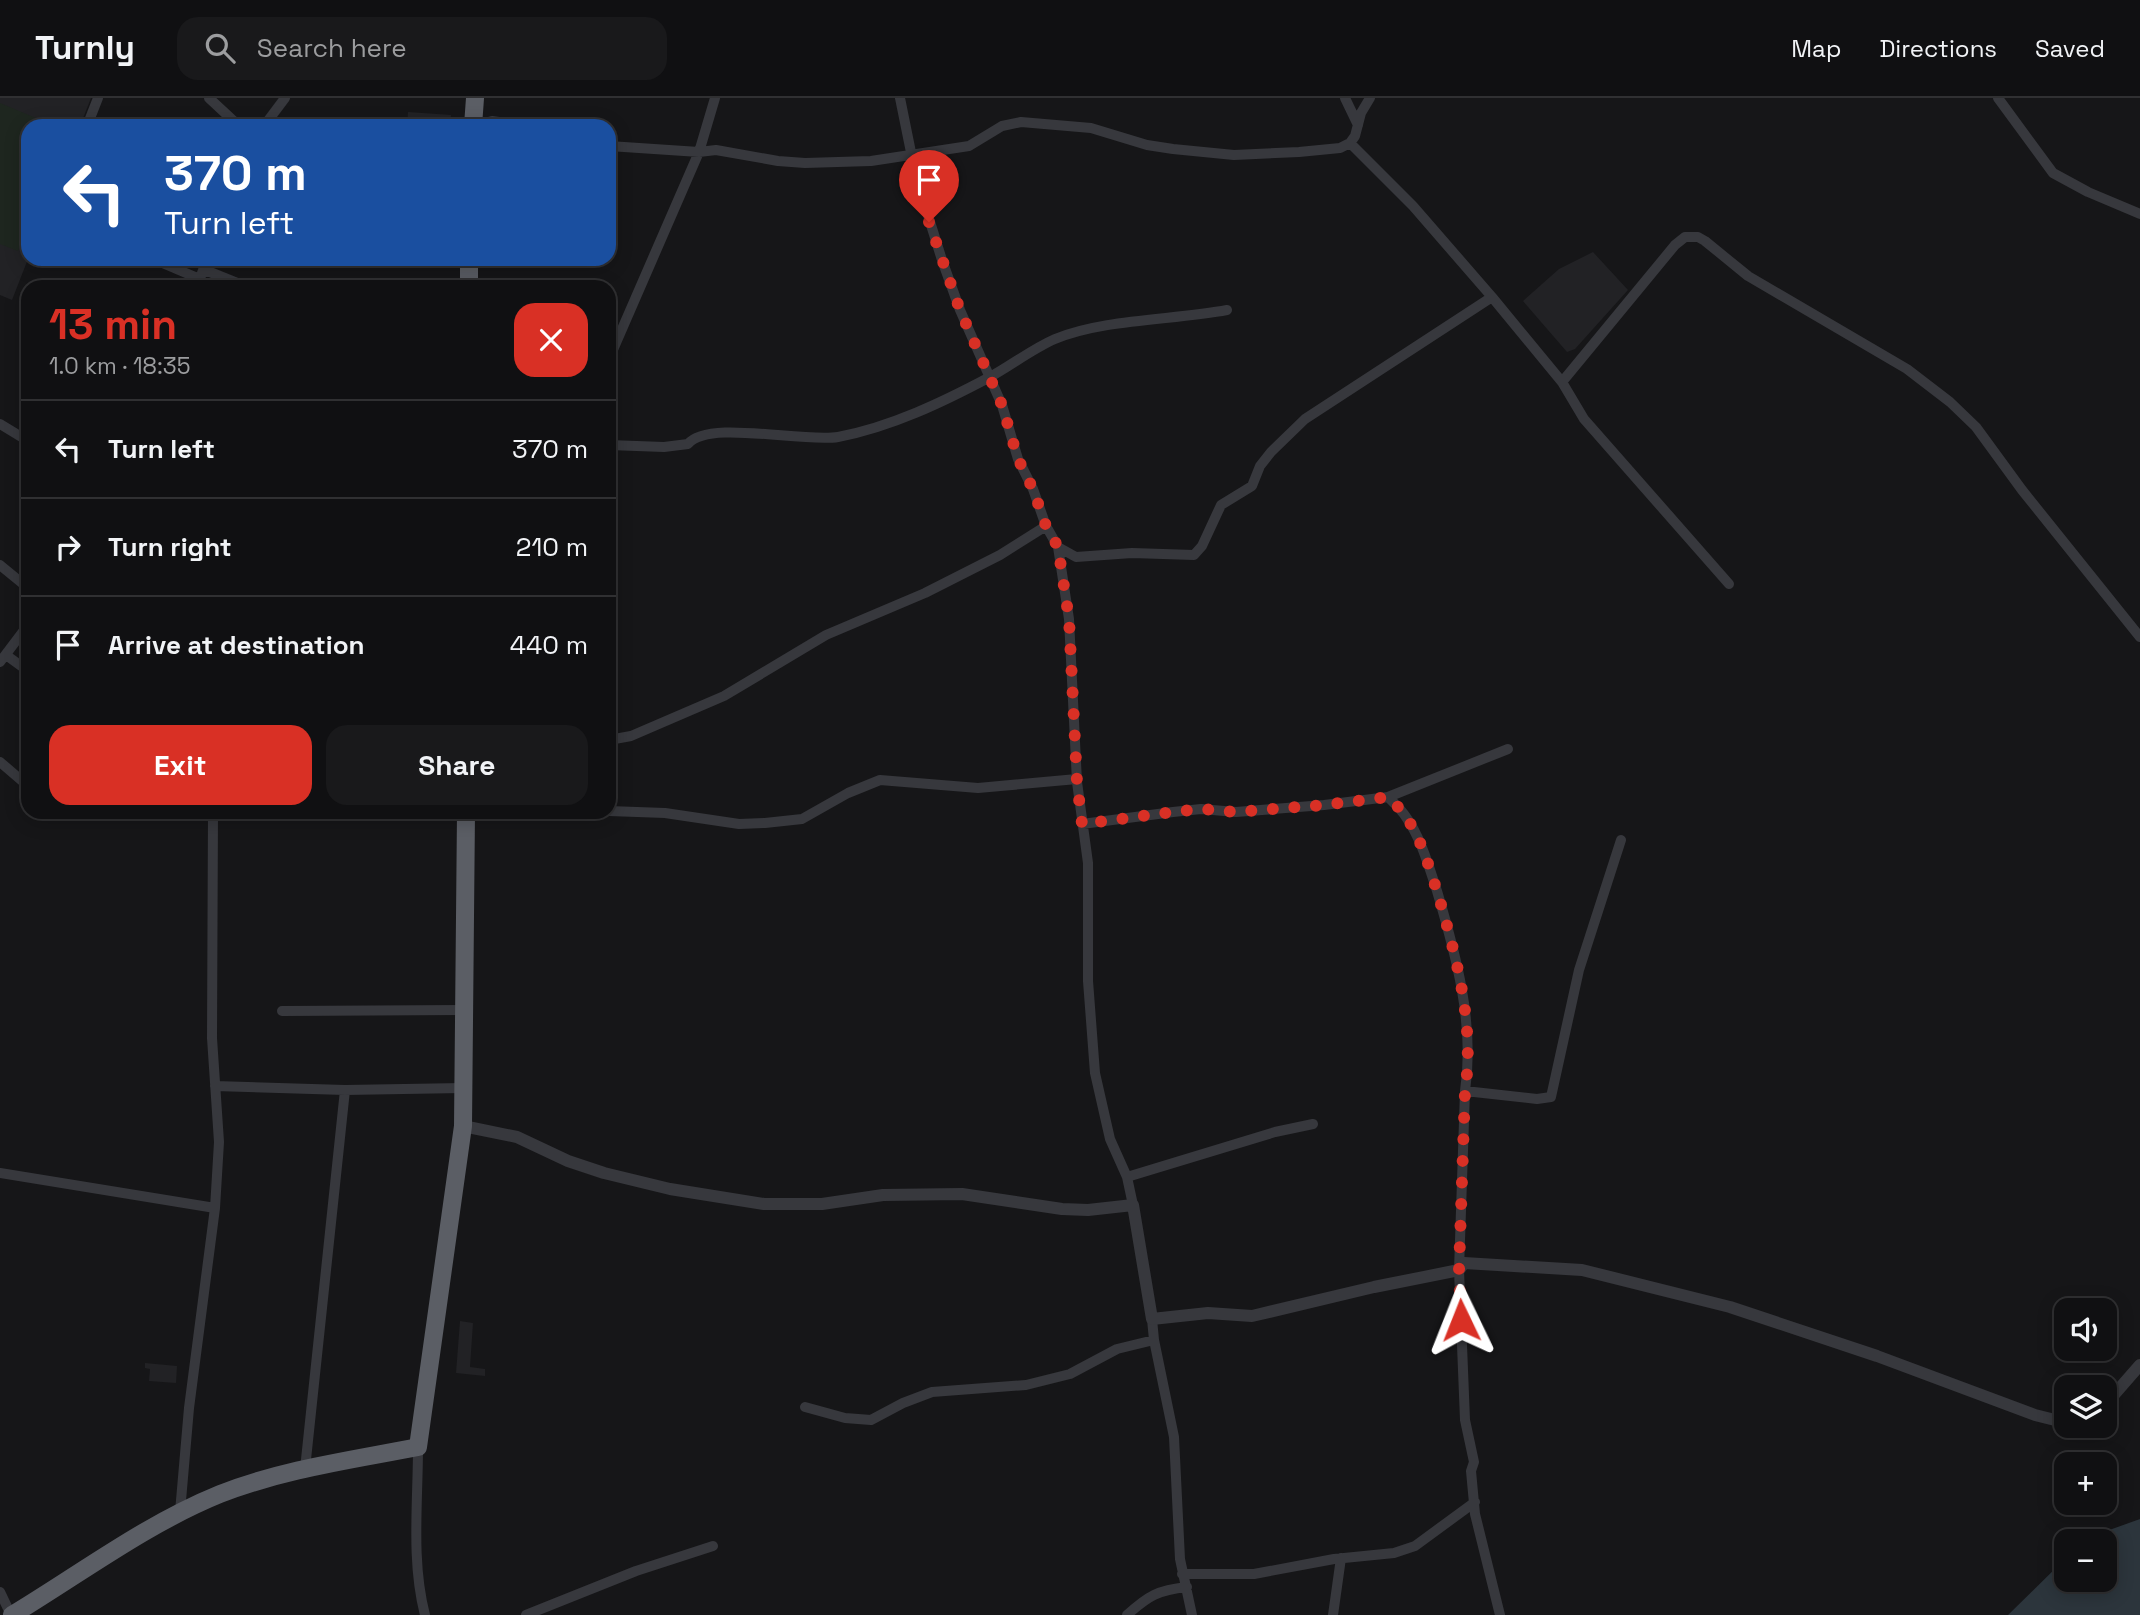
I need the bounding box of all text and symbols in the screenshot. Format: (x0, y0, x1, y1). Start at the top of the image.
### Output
search box (177, 17, 667, 80)
text: Turnly (35, 27, 135, 69)
icon: search (201, 29, 239, 67)
text: Search here (257, 31, 407, 65)
text: Map (1791, 33, 1841, 64)
text: Directions (1879, 33, 1997, 64)
text: Saved (2035, 33, 2105, 64)
text: 370 m (164, 142, 307, 204)
icon: left (49, 147, 140, 238)
pin (899, 150, 959, 222)
icon: arrive (910, 161, 948, 199)
text: Turn left (164, 203, 294, 243)
text: 13 min (49, 298, 177, 351)
button: close (514, 303, 588, 377)
text: 1.0 km · 18:35 (49, 351, 190, 381)
icon: left (49, 430, 87, 468)
text: Turn left (108, 432, 215, 466)
text: 370 m (512, 432, 588, 466)
icon: right (49, 528, 87, 566)
text: Turn right (108, 530, 232, 564)
text: 210 m (516, 530, 588, 564)
icon: arrive (49, 626, 87, 664)
text: Arrive at destination (108, 628, 365, 662)
text: 440 m (510, 628, 588, 662)
button: Exit (49, 725, 312, 805)
button: Share (326, 725, 588, 805)
position arrow (1424, 1283, 1498, 1357)
map controls (2054, 1298, 2117, 1592)
button: sound (2054, 1298, 2117, 1361)
button: layers (2054, 1375, 2117, 1438)
button: + (2054, 1452, 2117, 1515)
button: − (2054, 1529, 2117, 1592)

